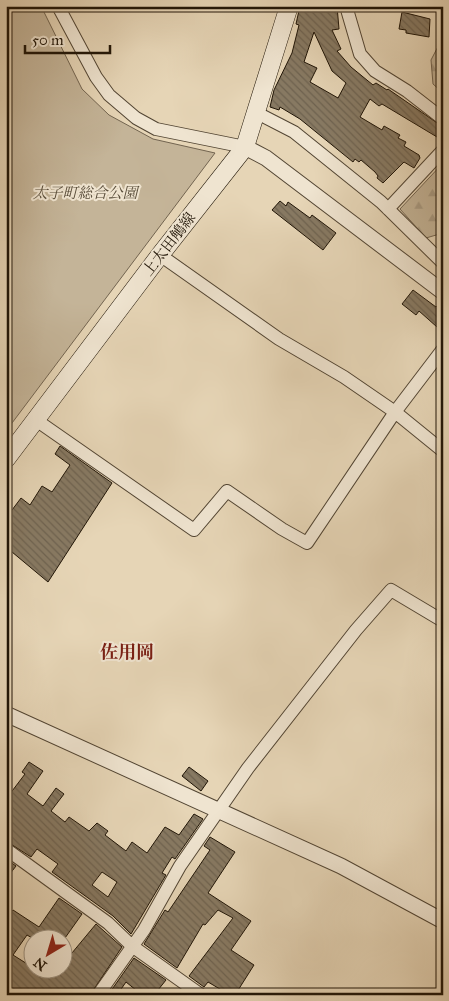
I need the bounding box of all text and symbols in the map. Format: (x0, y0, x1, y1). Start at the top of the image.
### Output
scale bar (25, 22, 110, 54)
text: 50 m (32, 31, 64, 49)
park label: 太子町総合公園 (32, 184, 140, 202)
street label: 上太田鵤線 (139, 209, 199, 279)
district label: 佐用岡 (100, 641, 154, 663)
north arrow (22, 928, 72, 978)
text: N (30, 953, 50, 974)

